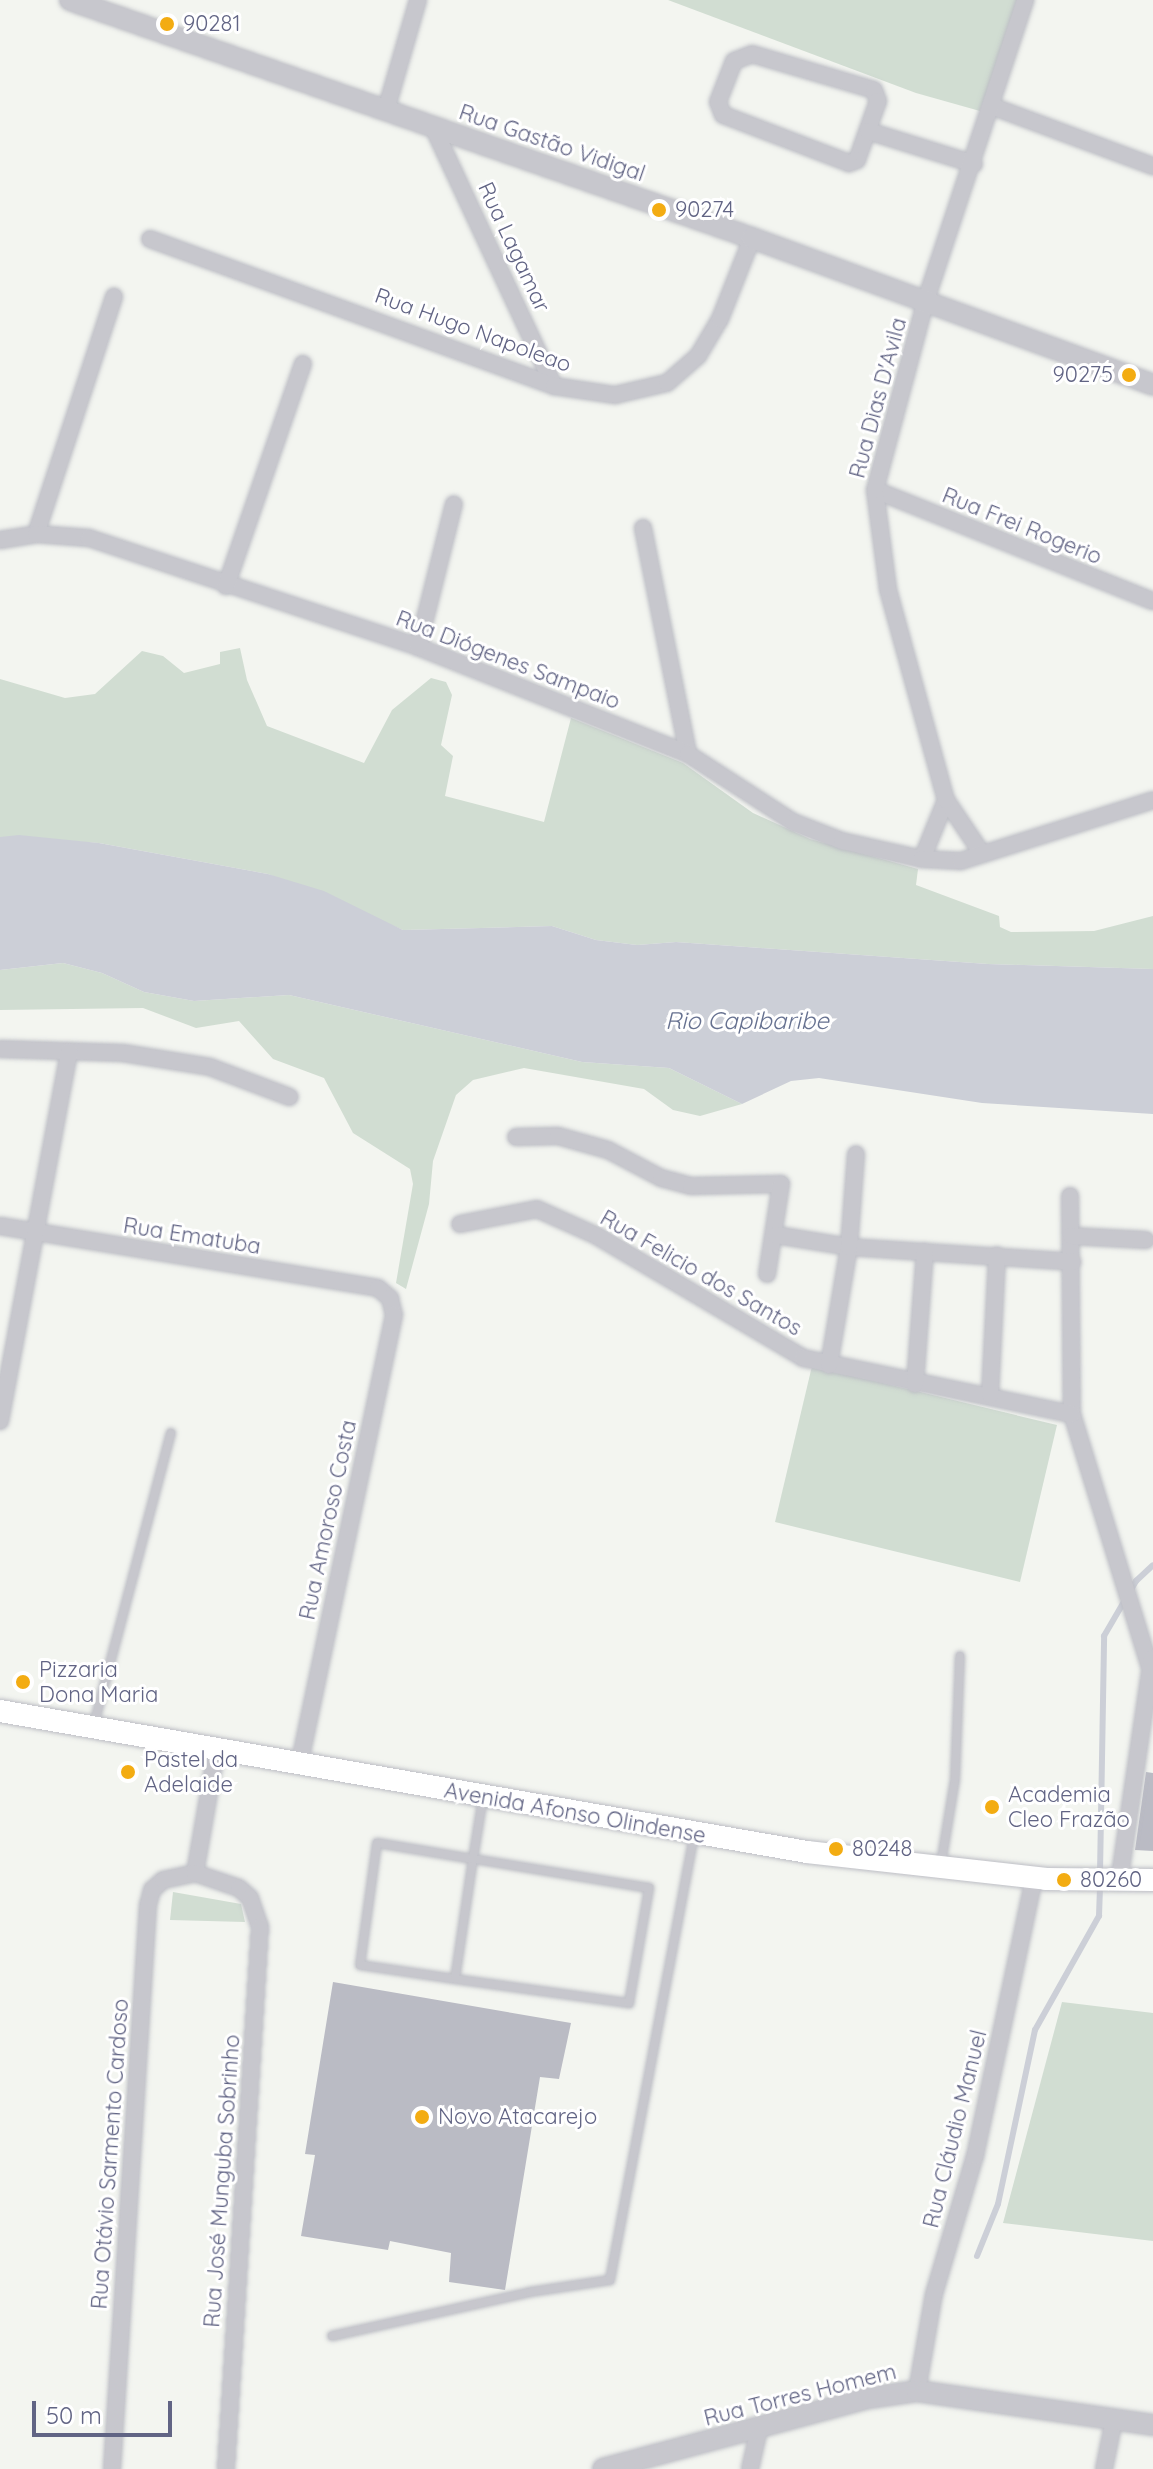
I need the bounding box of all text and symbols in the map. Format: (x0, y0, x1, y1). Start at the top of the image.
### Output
place label: 90281 (183, 11, 241, 37)
marker: 90281 (158, 15, 176, 33)
street label: Rua Gastão Vidigal (455, 99, 649, 187)
street label: Rua Lagamar (472, 178, 556, 316)
place label: 90274 (675, 197, 734, 223)
marker: 90274 (650, 201, 668, 219)
street label: Rua Hugo Napoleao (371, 282, 575, 378)
street label: Rua Dias D'Avila (844, 315, 912, 481)
place label: 90275 (1053, 362, 1113, 388)
marker: 90275 (1120, 366, 1138, 384)
street label: Rua Frei Rogerio (938, 482, 1106, 570)
street label: Rua Diógenes Sampaio (392, 605, 624, 715)
water label: Rio Capibaribe (665, 1007, 829, 1035)
street label: Rua Felicio dos Santos (595, 1204, 807, 1342)
street label: Rua Ematuba (121, 1212, 263, 1260)
street label: Rua Amoroso Costa (294, 1418, 362, 1622)
place label: Pizzaria Dona Maria (39, 1656, 158, 1708)
marker: Pizzaria Dona Maria (14, 1673, 32, 1691)
place label: Pastel da Adelaide (144, 1746, 238, 1798)
marker: Pastel da Adelaide (119, 1763, 137, 1781)
street label: Avenida Afonso Olindense (442, 1777, 708, 1849)
place label: Academia Cleo Frazão (1008, 1781, 1130, 1832)
marker: Academia Cleo Frazão (983, 1798, 1001, 1816)
place label: 80248 (852, 1836, 912, 1862)
marker: 80248 (827, 1840, 845, 1858)
place label: 80260 (1080, 1867, 1142, 1893)
marker: 80260 (1055, 1871, 1073, 1889)
street label: Rua Otávio Sarmento Cardoso (86, 1998, 134, 2310)
street label: Rua Cláudio Manuel (918, 2027, 992, 2231)
street label: Rua José Munguba Sobrinho (199, 2034, 245, 2328)
place label: Novo Atacarejo (438, 2104, 597, 2130)
marker: Novo Atacarejo (413, 2108, 431, 2126)
street label: Rua Torres Homem (701, 2358, 899, 2432)
scale bar (36, 2385, 176, 2435)
text: 50 m (46, 2400, 102, 2430)

